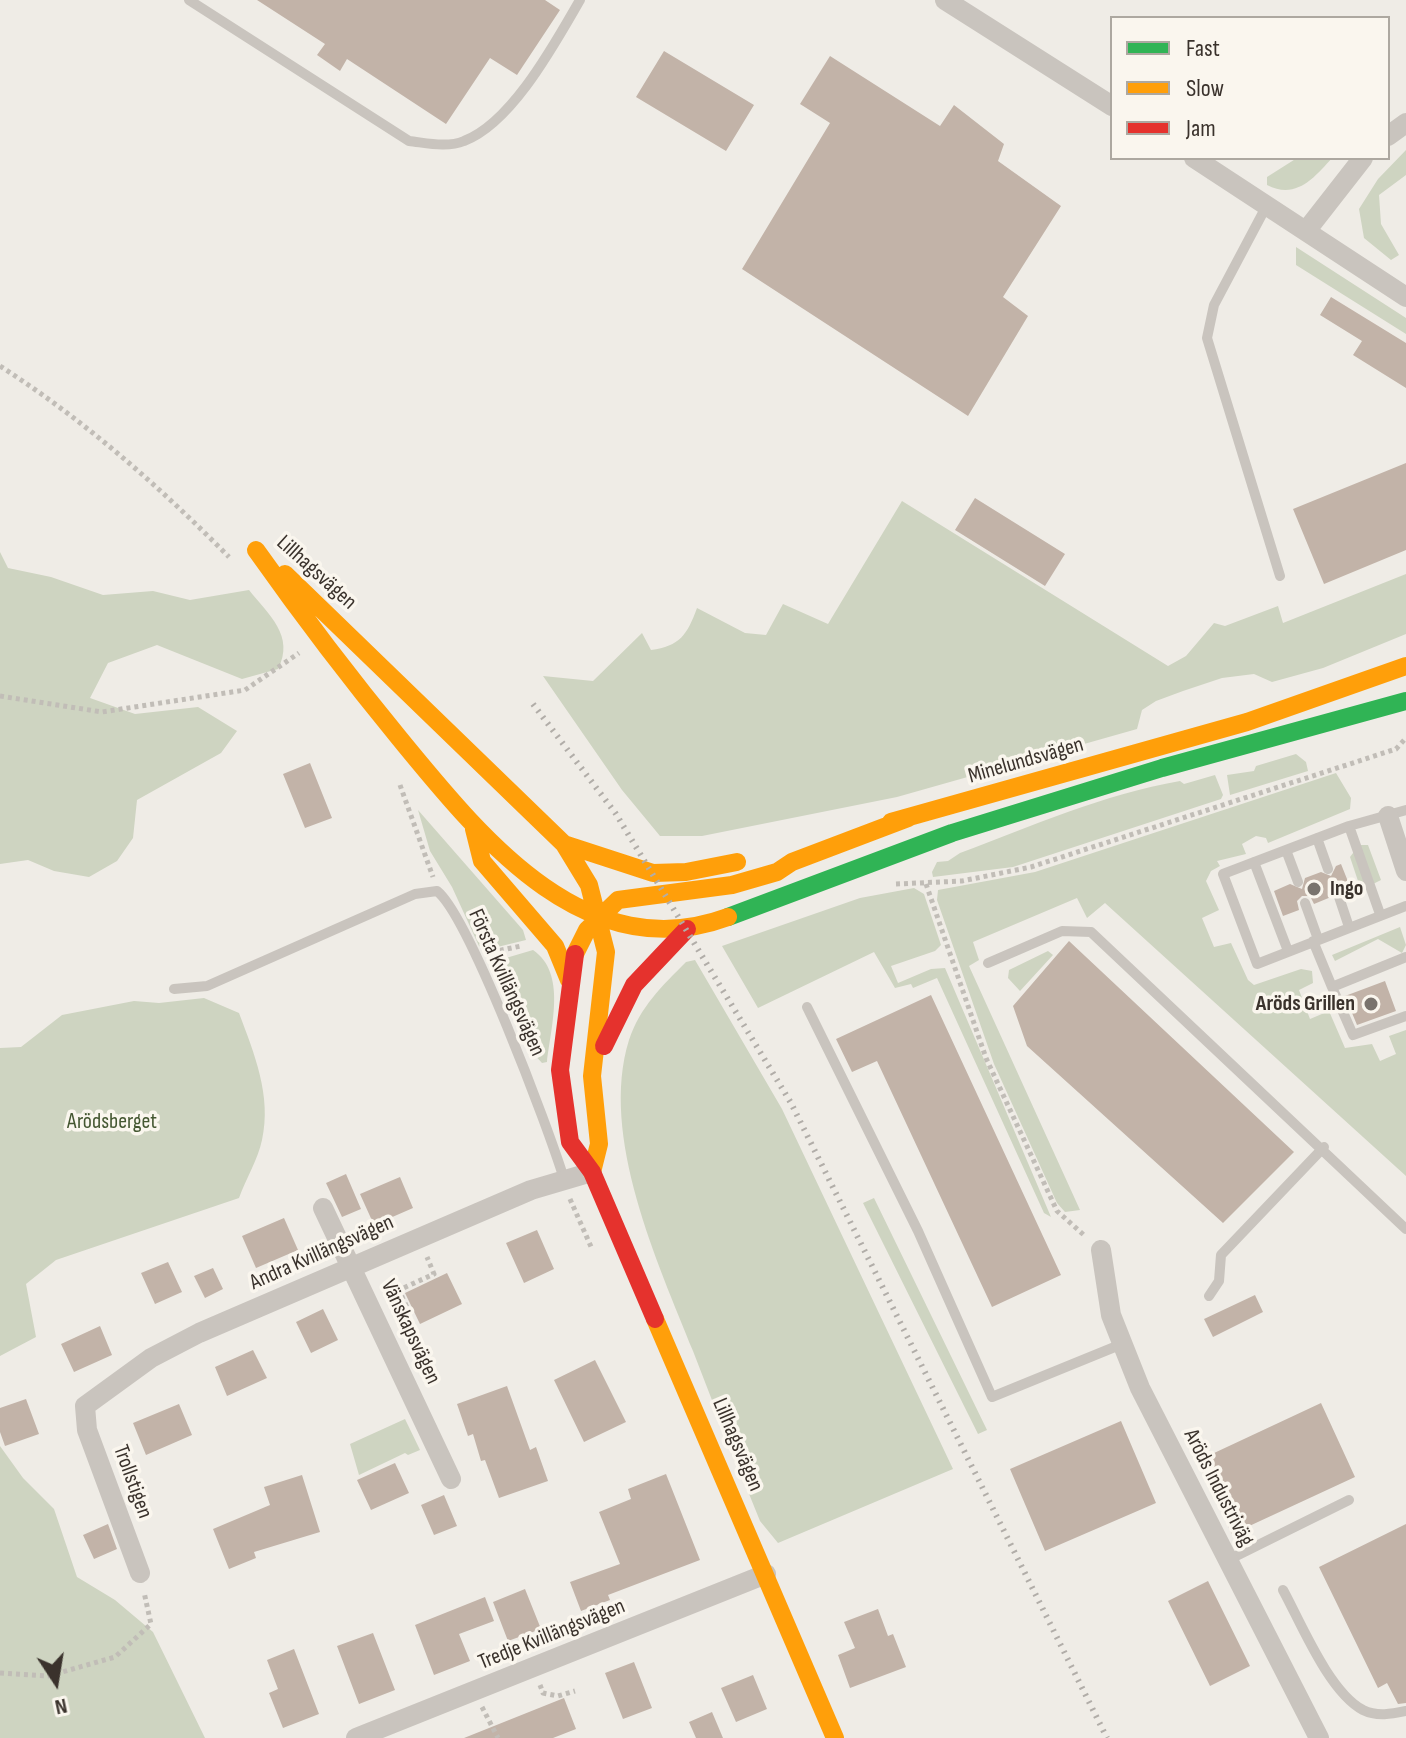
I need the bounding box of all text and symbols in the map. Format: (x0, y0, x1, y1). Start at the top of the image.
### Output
legend (1110, 16, 1390, 160)
text: Fast (1186, 34, 1220, 63)
text: Slow (1186, 74, 1224, 103)
text: Jam (1186, 114, 1216, 143)
street label: Lillhagsvägen (271, 530, 361, 616)
street label: Minelundsvägen (965, 732, 1087, 790)
place label: Ingo (1330, 876, 1363, 902)
marker: Ingo (1305, 880, 1323, 898)
street label: Första Kvillängsvägen (462, 906, 550, 1060)
place label: Aröds Grillen (1256, 991, 1355, 1017)
marker: Aröds Grillen (1362, 995, 1380, 1013)
park label: Arödsberget (67, 1109, 157, 1135)
street label: Andra Kvillängsvägen (246, 1209, 398, 1297)
street label: Vänskapsvägen (374, 1275, 446, 1389)
street label: Lillhagsvägen (706, 1395, 768, 1495)
street label: Aröds Industriväg (1177, 1425, 1259, 1551)
street label: Trollstigen (107, 1442, 157, 1522)
street label: Tredje Kvillängsvägen (475, 1594, 629, 1676)
north arrow (16, 1642, 96, 1722)
text: N (53, 1692, 70, 1720)

